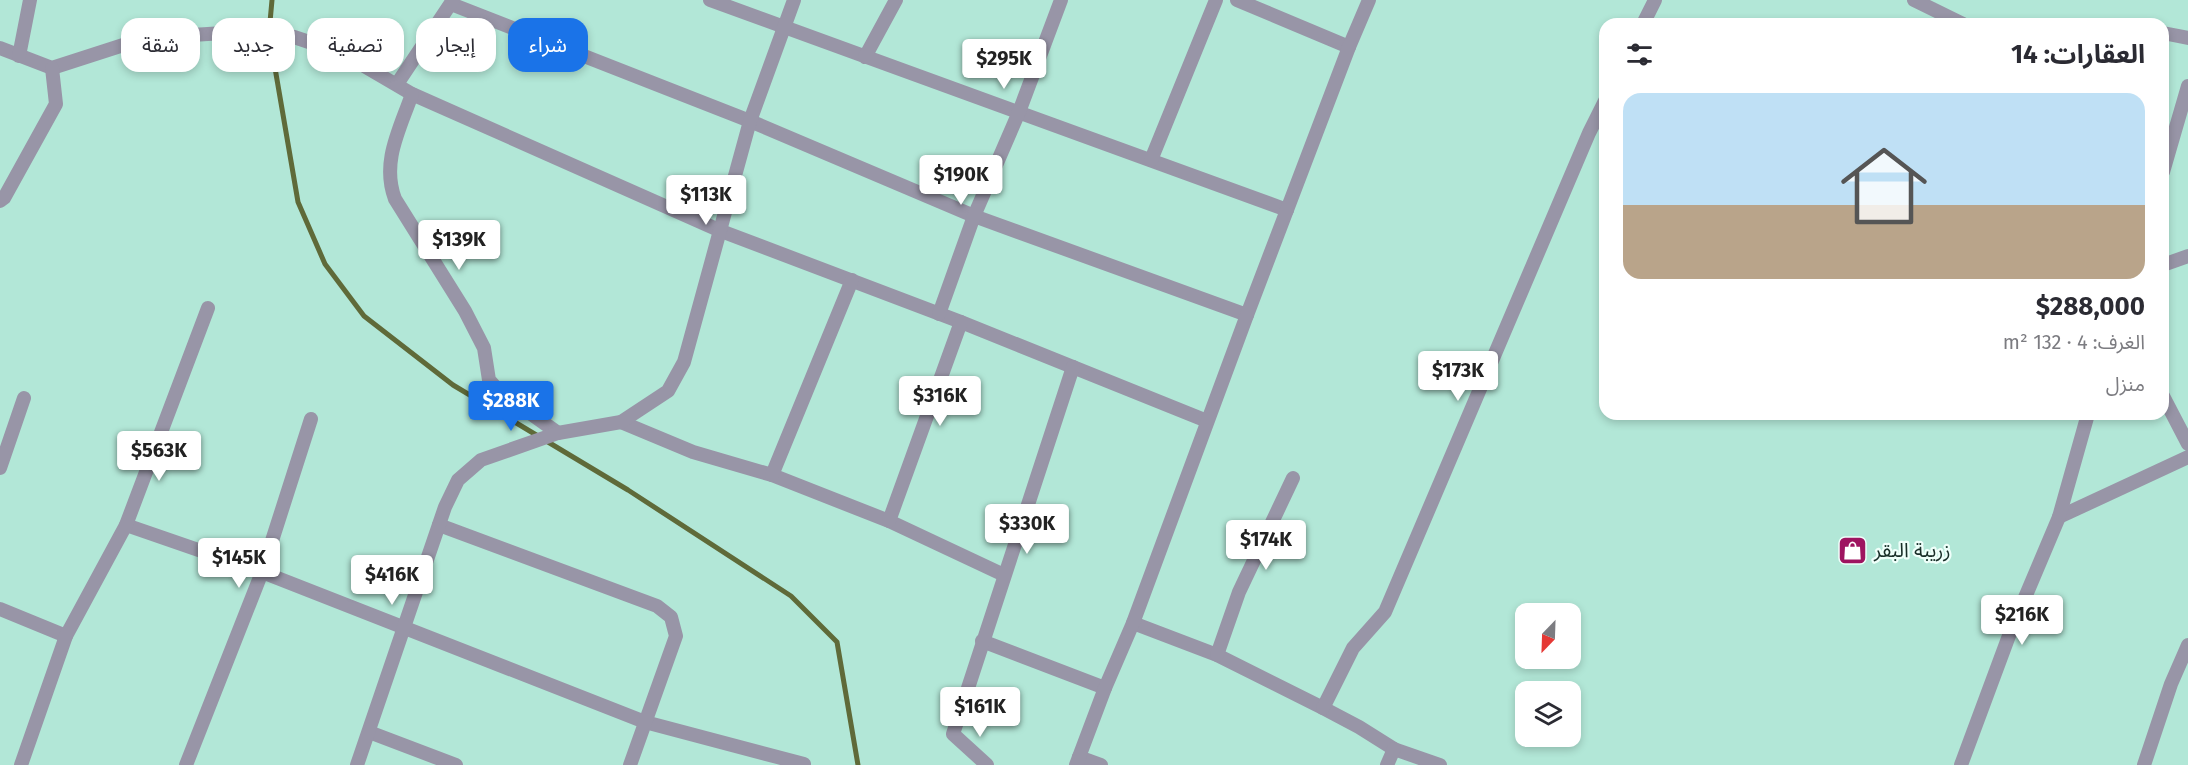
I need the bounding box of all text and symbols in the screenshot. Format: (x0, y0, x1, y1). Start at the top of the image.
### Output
chip: شقة (121, 18, 200, 72)
chip: جديد (212, 18, 295, 72)
chip: تصفية (307, 18, 404, 72)
chip: إيجار (416, 18, 496, 72)
chip: شراء (508, 18, 588, 72)
icon: filters (1623, 38, 1656, 71)
pin: $295K (962, 39, 1046, 90)
text: العقارات: 14 (2011, 39, 2145, 70)
text: $295K (976, 46, 1032, 70)
icon: home (1830, 132, 1938, 240)
pin: $190K (919, 155, 1003, 206)
text: $190K (933, 162, 989, 186)
pin: $113K (664, 175, 748, 226)
text: $113K (680, 182, 732, 206)
pin: $139K (417, 220, 501, 271)
text: $139K (432, 227, 486, 251)
text: $288,000 (2036, 291, 2145, 322)
text: الغرف: 4 · 132 m² (2003, 330, 2145, 354)
pin: $173K (1416, 351, 1500, 402)
text: $173K (1432, 358, 1484, 382)
text: منزل (2106, 372, 2145, 396)
pin: $316K (898, 376, 982, 427)
pin: $288K (469, 381, 553, 432)
text: $316K (913, 383, 967, 407)
text: $288K (482, 388, 540, 412)
pin: $563K (117, 431, 201, 482)
text: $563K (131, 438, 187, 462)
pin: $330K (985, 504, 1069, 555)
text: $330K (999, 511, 1055, 535)
pin: $174K (1224, 520, 1308, 571)
text: $174K (1240, 527, 1292, 551)
shop icon: زريبة البقر (1837, 534, 1869, 566)
pin: $145K (197, 538, 281, 589)
place label: زريبة البقر (1873, 538, 1951, 562)
text: $145K (212, 545, 266, 569)
pin: $416K (350, 555, 434, 606)
text: $416K (365, 562, 419, 586)
pin: $216K (1980, 595, 2064, 646)
text: $216K (1995, 602, 2049, 626)
north arrow (1515, 603, 1581, 669)
map controls (1515, 603, 1581, 747)
button: layers (1515, 681, 1581, 747)
pin: $161K (938, 687, 1022, 738)
text: $161K (954, 694, 1006, 718)

